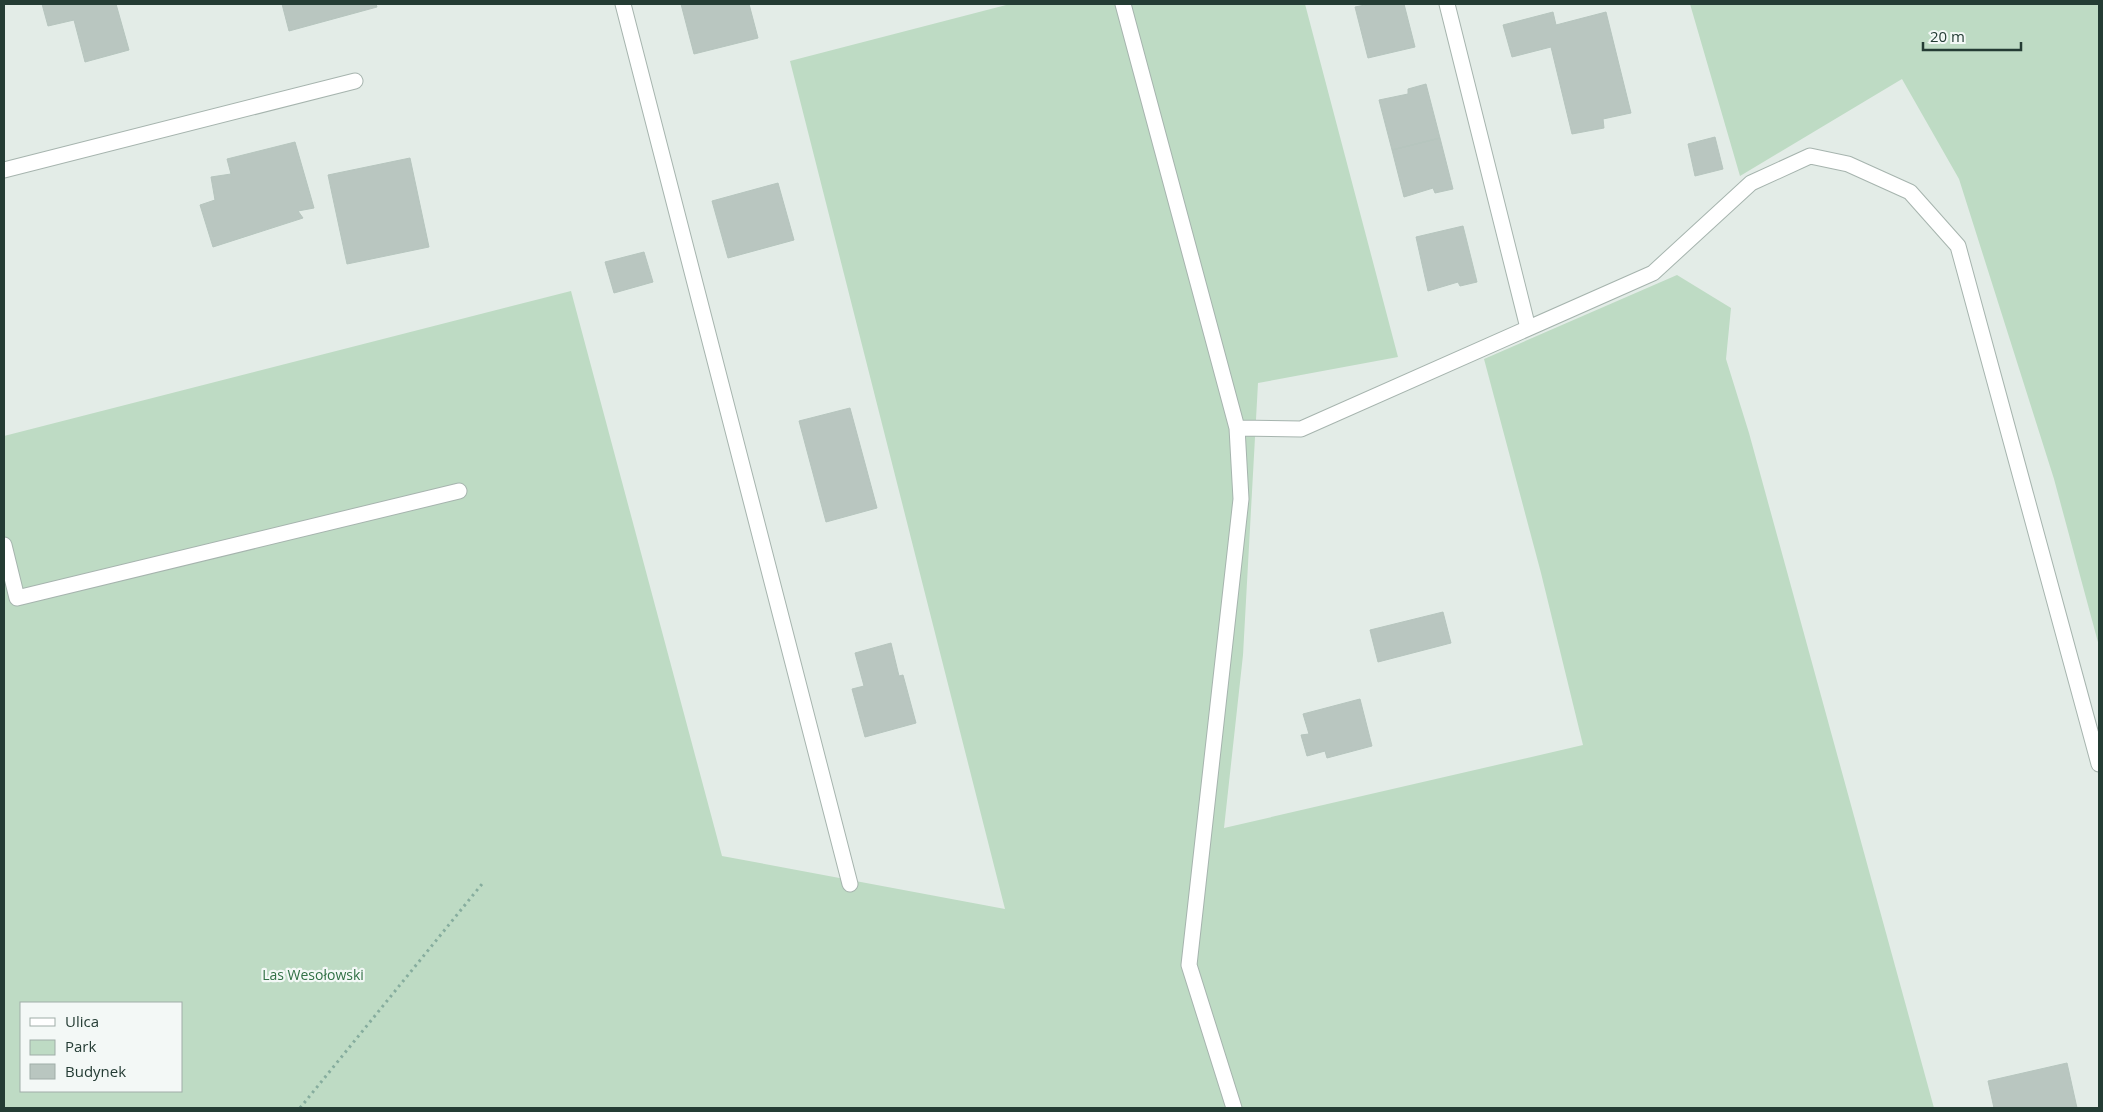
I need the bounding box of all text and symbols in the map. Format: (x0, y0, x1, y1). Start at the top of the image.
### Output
scale bar (1923, 20, 2020, 52)
text: 20 m (1930, 26, 1965, 46)
park label: Las Wesołowski (262, 965, 364, 984)
legend (20, 1002, 182, 1092)
text: Ulica (65, 1011, 99, 1031)
text: Park (65, 1036, 96, 1056)
text: Budynek (65, 1061, 126, 1081)

